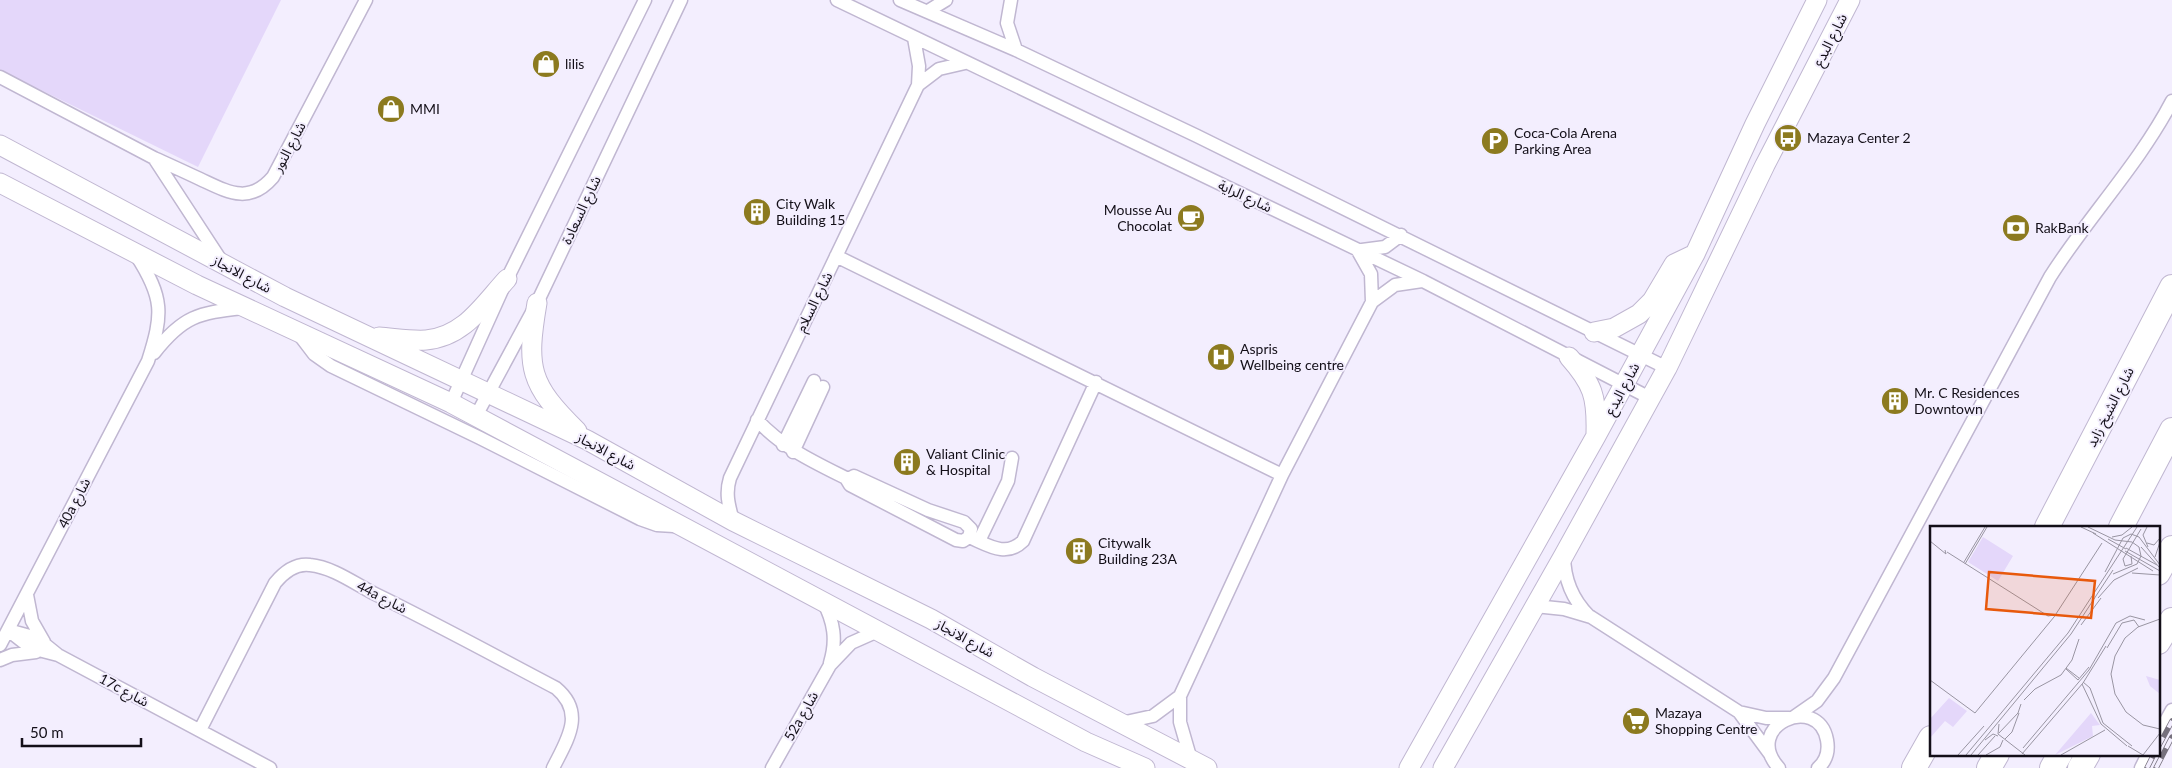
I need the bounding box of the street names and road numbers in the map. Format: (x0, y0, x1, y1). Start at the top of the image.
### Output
street label: شارع البدع (1809, 10, 1853, 70)
street label: شارع النور (268, 119, 311, 177)
street label: شارع السعادة (557, 173, 606, 248)
street label: شارع الراية (1214, 176, 1275, 218)
street label: شارع الانجاز (208, 251, 275, 299)
street label: شارع السلام (792, 269, 838, 336)
street label: شارع البدع (1601, 360, 1645, 419)
street label: شارع الشيخ زايد (2082, 364, 2140, 451)
street label: شارع الانجاز (572, 428, 639, 476)
street label: 40a شارع (54, 475, 96, 532)
street label: 44a شارع (353, 577, 410, 619)
street label: شارع الانجاز (931, 614, 997, 663)
street label: 17c شارع (95, 669, 152, 712)
street label: 52a شارع (780, 688, 824, 745)

